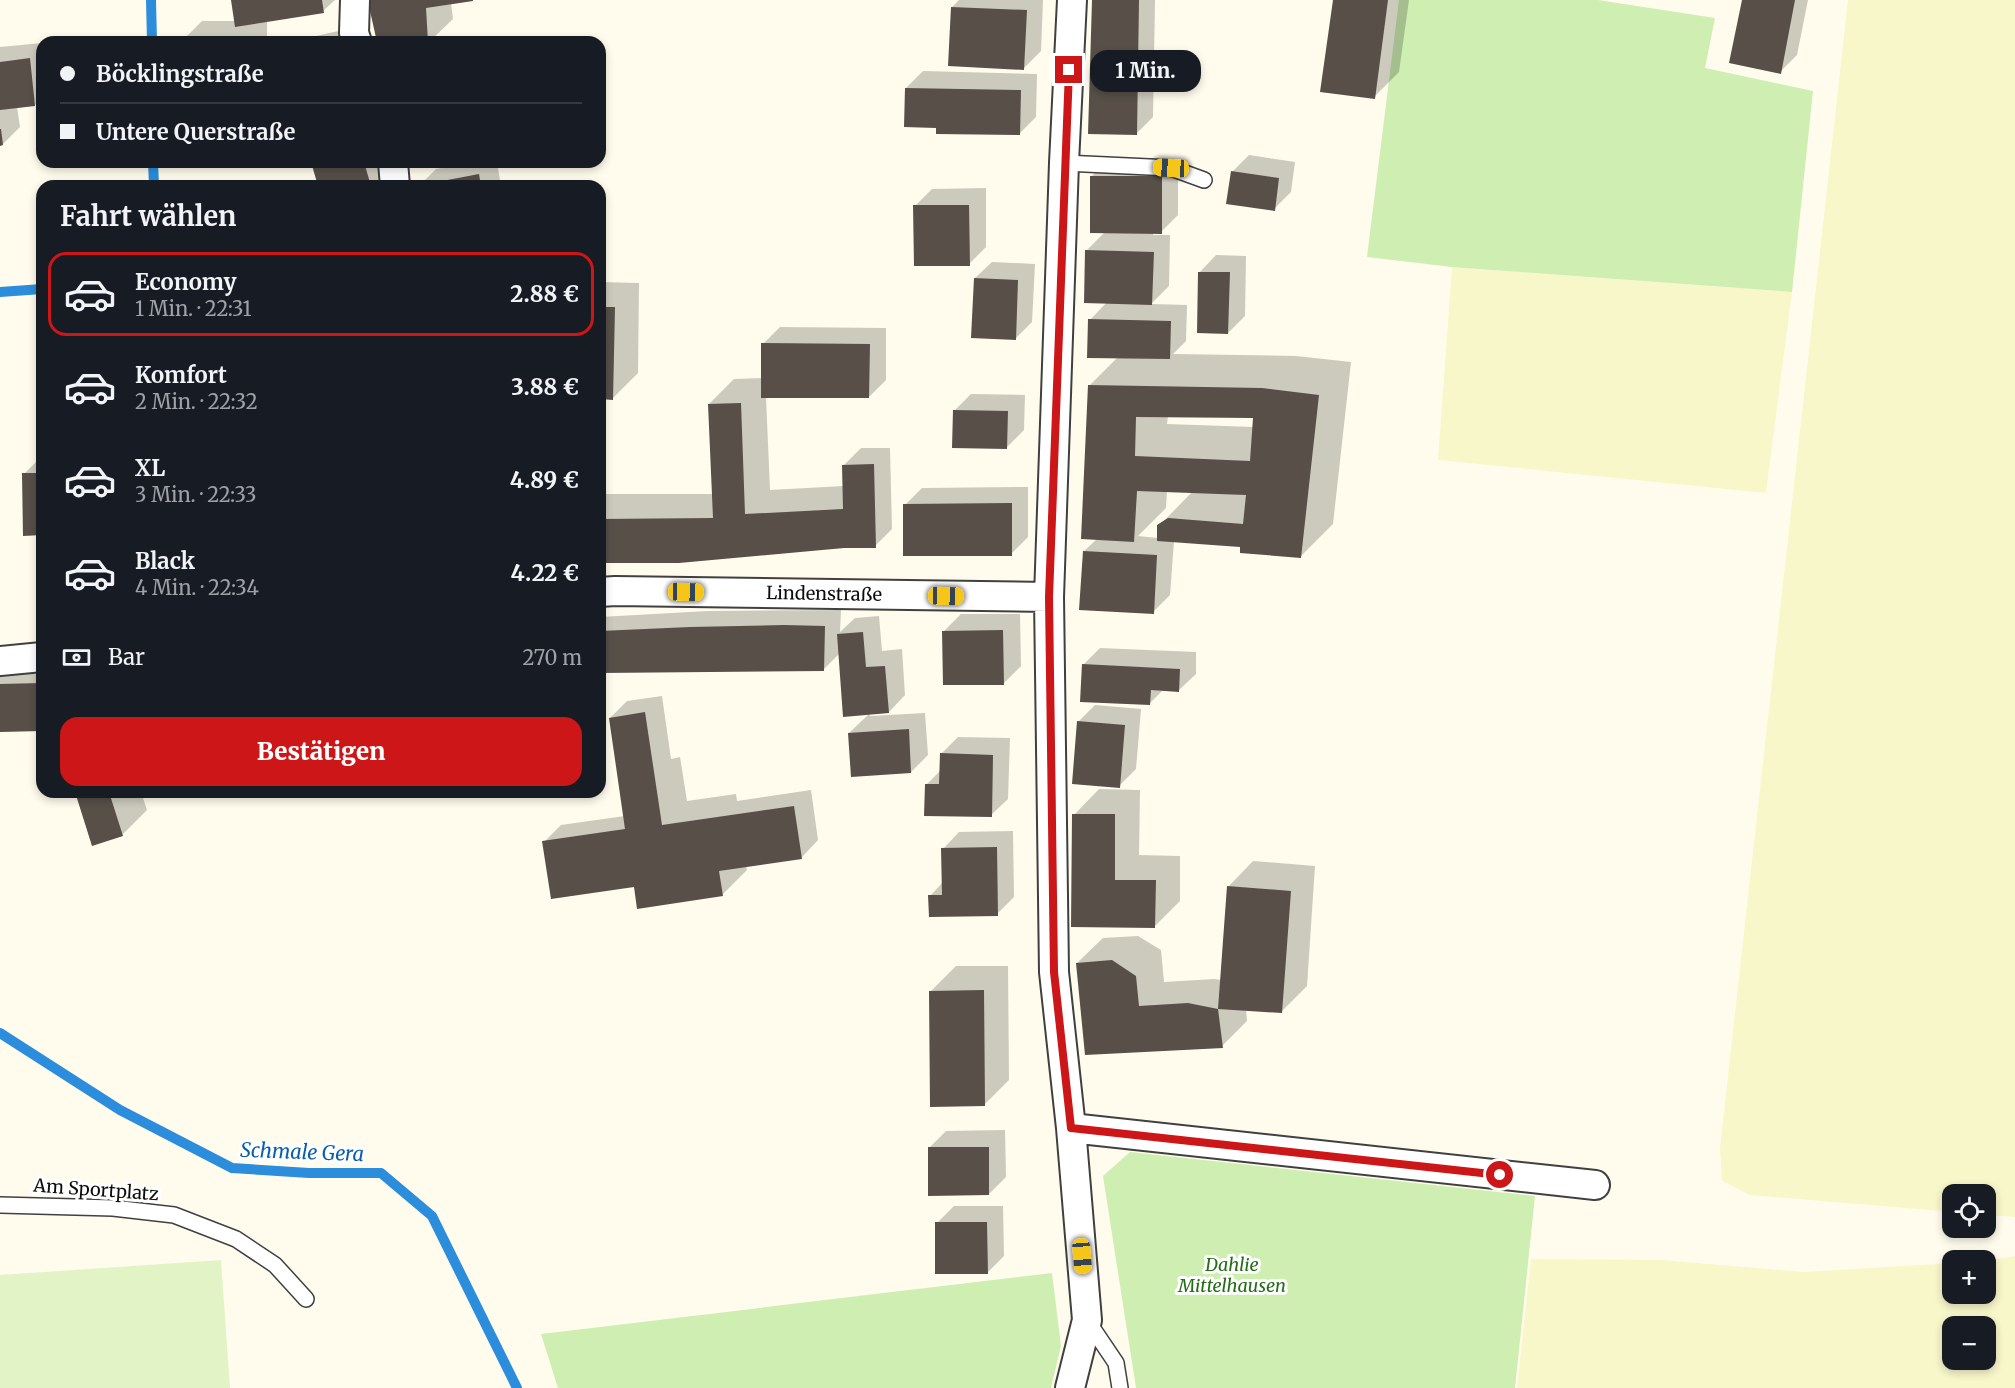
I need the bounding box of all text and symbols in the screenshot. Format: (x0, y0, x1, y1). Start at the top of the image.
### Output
callout: 1 Min. (1090, 49, 1201, 91)
route end (1055, 56, 1082, 83)
text: 1 Min. (1115, 58, 1176, 83)
text: Böcklingstraße (96, 60, 264, 88)
text: Untere Querstraße (96, 118, 295, 146)
car (1153, 158, 1189, 178)
text: Fahrt wählen (60, 199, 236, 233)
icon: car (63, 267, 117, 321)
text: Economy (135, 268, 236, 296)
text: 2.88 € (510, 280, 579, 308)
text: 1 Min. · 22:31 (135, 296, 252, 321)
icon: car (63, 360, 117, 414)
text: Komfort (135, 361, 227, 389)
text: 3.88 € (511, 373, 579, 401)
text: 2 Min. · 22:32 (135, 389, 258, 414)
icon: car (63, 453, 117, 507)
text: XL (135, 454, 165, 482)
text: 4.89 € (510, 466, 579, 494)
text: 3 Min. · 22:33 (135, 482, 256, 507)
icon: car (63, 546, 117, 600)
text: Black (135, 547, 195, 575)
text: 4.22 € (511, 559, 579, 587)
text: 4 Min. · 22:34 (135, 575, 259, 600)
street label: Lindenstraße (766, 581, 882, 606)
car (668, 583, 704, 601)
car (928, 587, 964, 605)
icon: cash (60, 641, 93, 674)
text: Bar (108, 643, 145, 671)
text: 270 m (522, 645, 582, 670)
button: Bestätigen (60, 717, 582, 786)
water label: Schmale Gera (240, 1137, 364, 1166)
route start (1486, 1161, 1513, 1188)
street label: Am Sportplatz (32, 1174, 160, 1205)
map controls (1942, 1184, 1996, 1370)
button: locate (1942, 1184, 1996, 1238)
car (1071, 1237, 1093, 1275)
button: + (1942, 1250, 1996, 1304)
park label: Dahlie Mittelhausen (1177, 1253, 1286, 1297)
button: − (1942, 1316, 1996, 1370)

